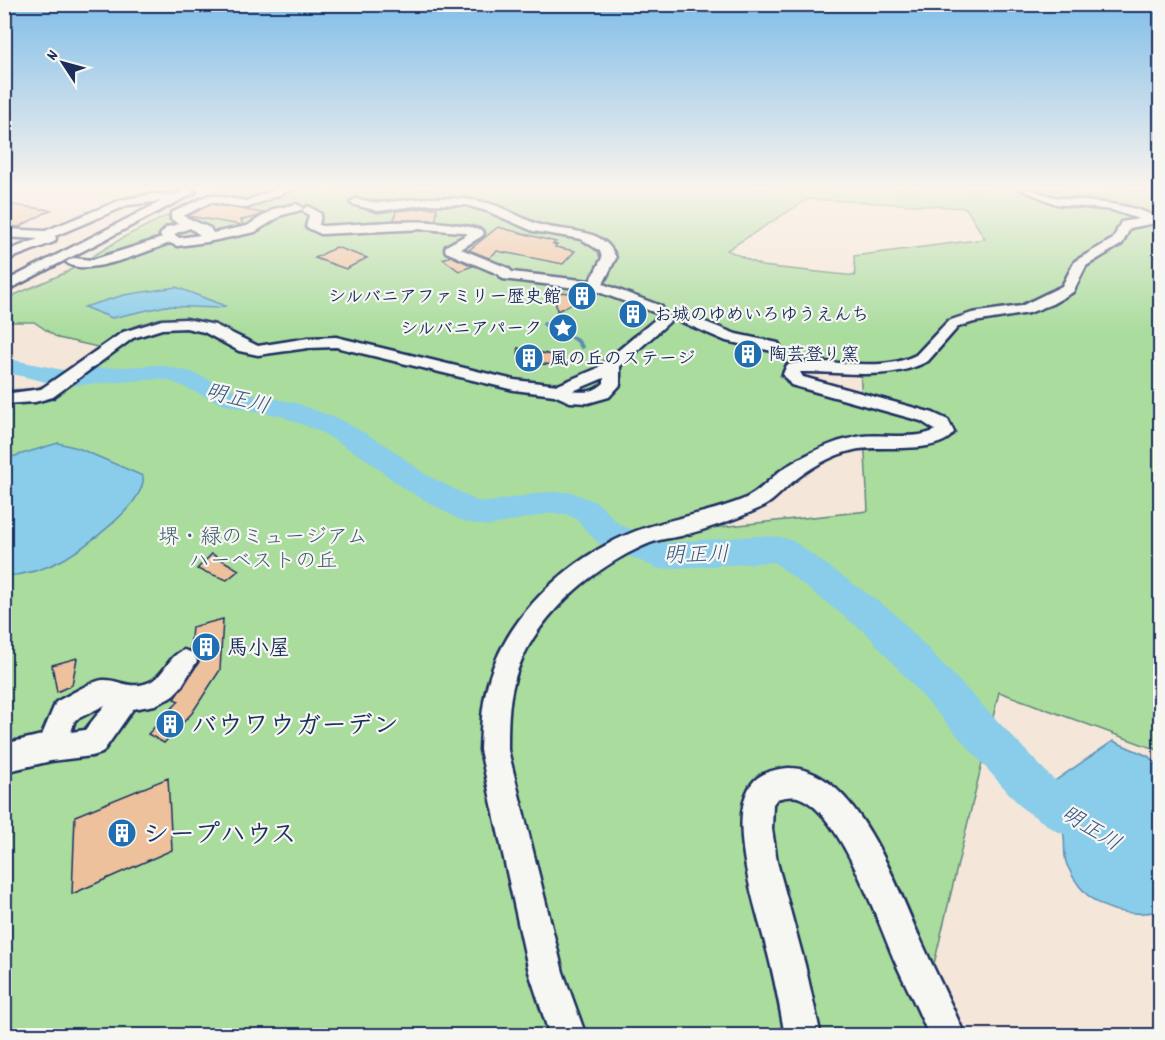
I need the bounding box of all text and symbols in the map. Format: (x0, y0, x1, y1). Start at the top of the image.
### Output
north arrow (33, 33, 93, 93)
text: N (41, 46, 65, 66)
building icon: シルバニアファミリー歴史館 (566, 280, 598, 312)
place label: シルバニアファミリー歴史館 (328, 286, 561, 311)
building icon: お城のゆめいろゆうえんち (617, 298, 649, 330)
place label: お城のゆめいろゆうえんち (654, 304, 869, 329)
place icon: シルバニアパーク (547, 312, 579, 344)
place label: シルバニアパーク (400, 318, 542, 343)
building icon: 陶芸登り窯 (732, 338, 764, 370)
building icon: 風の丘のステージ (513, 342, 545, 374)
place label: 陶芸登り窯 (769, 344, 859, 369)
place label: 風の丘のステージ (550, 348, 695, 373)
water label: 明正川 (201, 377, 273, 424)
park label: 堺・緑のミュージアム ハーベストの丘 (158, 524, 368, 578)
water label: 明正川 (663, 540, 729, 573)
building icon: 馬小屋 (190, 631, 222, 663)
place label: 馬小屋 (227, 635, 290, 665)
building icon: バウワウガーデン (154, 708, 186, 740)
place label: バウワウガーデン (191, 709, 399, 746)
water label: 明正川 (1054, 799, 1126, 861)
building icon: シープハウス (106, 817, 138, 849)
place label: シープハウス (143, 818, 296, 855)

